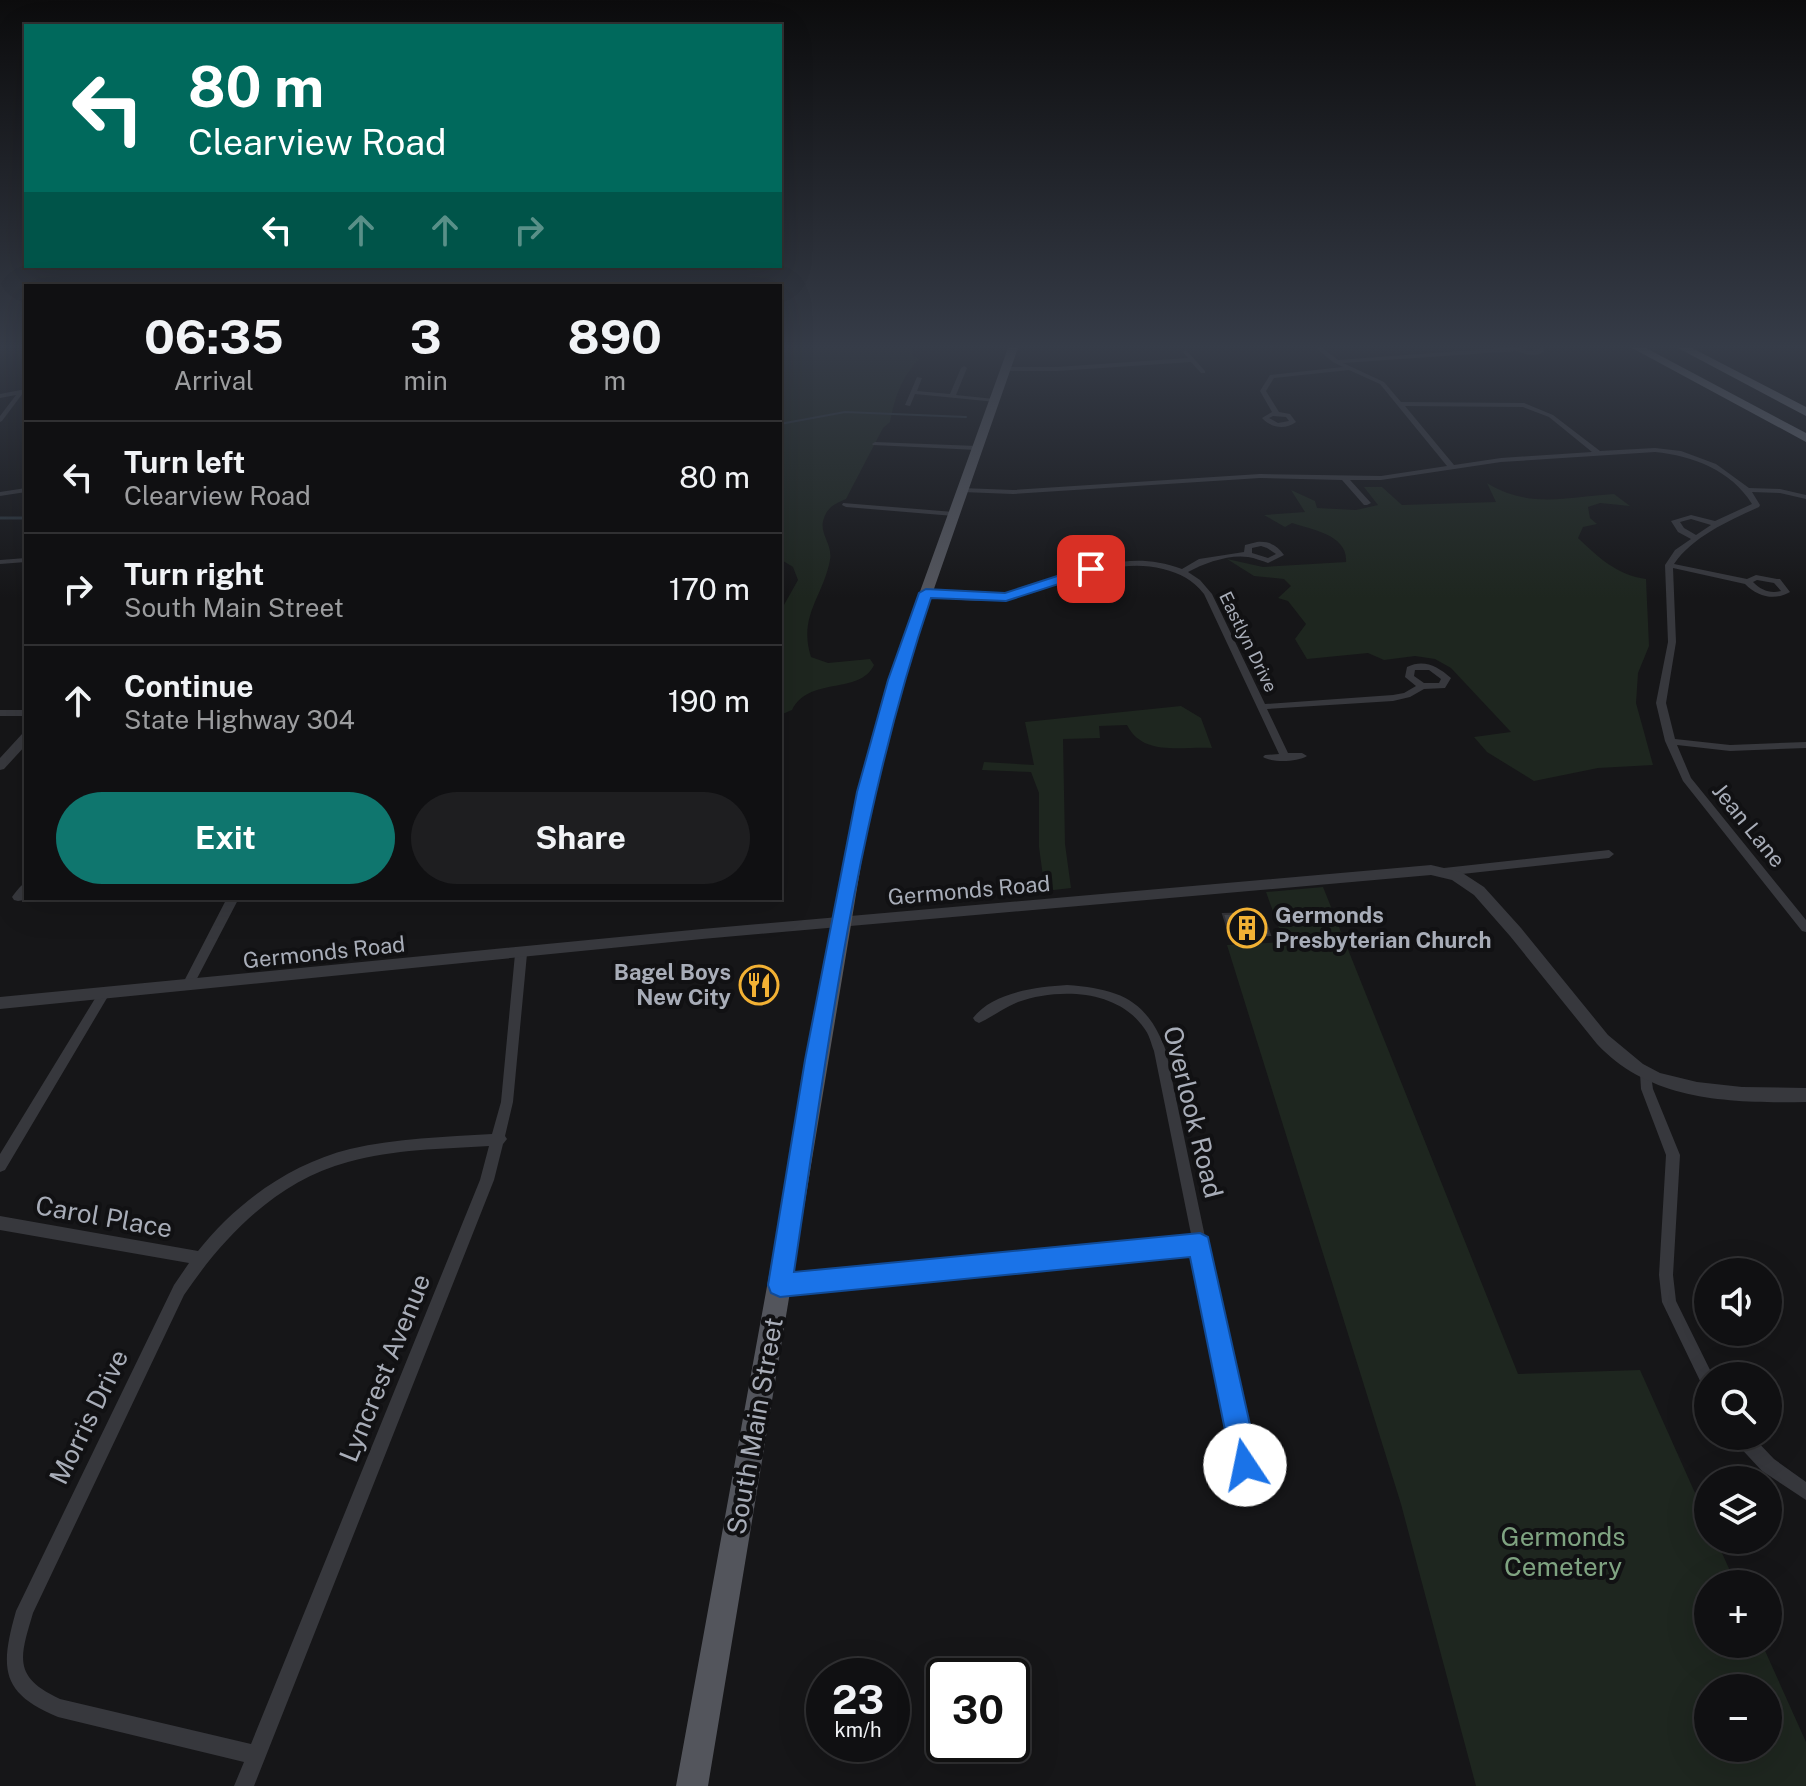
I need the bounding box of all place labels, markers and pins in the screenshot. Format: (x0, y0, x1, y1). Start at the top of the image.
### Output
pin (1057, 535, 1125, 603)
place label: Germonds Presbyterian Church (1275, 902, 1491, 953)
building icon: Germonds Presbyterian Church (1226, 907, 1268, 949)
place label: Bagel Boys New City (614, 959, 732, 1010)
restaurant icon: Bagel Boys New City (738, 964, 780, 1006)

